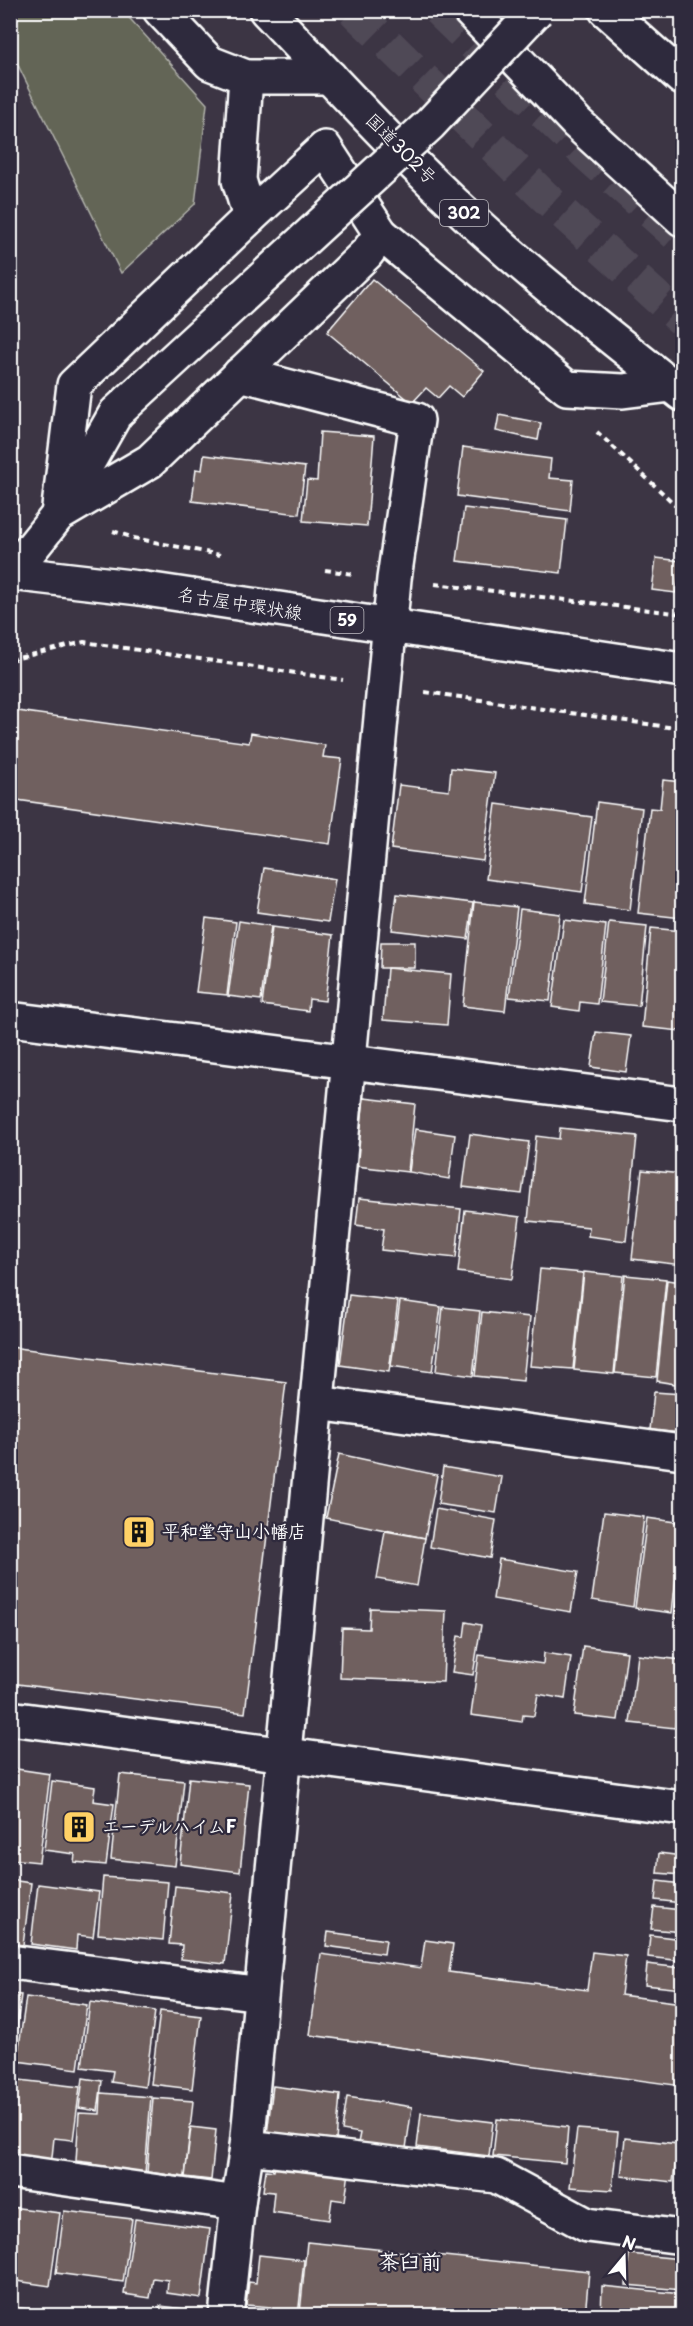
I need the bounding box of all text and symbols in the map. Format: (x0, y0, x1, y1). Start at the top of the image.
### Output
street label: 国道302号 (360, 106, 444, 190)
road number: 302 (440, 200, 488, 226)
street label: 名古屋中環状線 (176, 579, 305, 626)
road number: 59 (330, 607, 364, 633)
building icon: 平和堂守山小幡店 (121, 1514, 157, 1550)
place label: 平和堂守山小幡店 (162, 1517, 306, 1544)
building icon: エーデルハイムF (61, 1809, 97, 1845)
place label: エーデルハイムF (102, 1812, 237, 1839)
north arrow (594, 2227, 654, 2287)
text: N (619, 2228, 639, 2255)
district label: 茶臼前 (379, 2244, 442, 2276)

